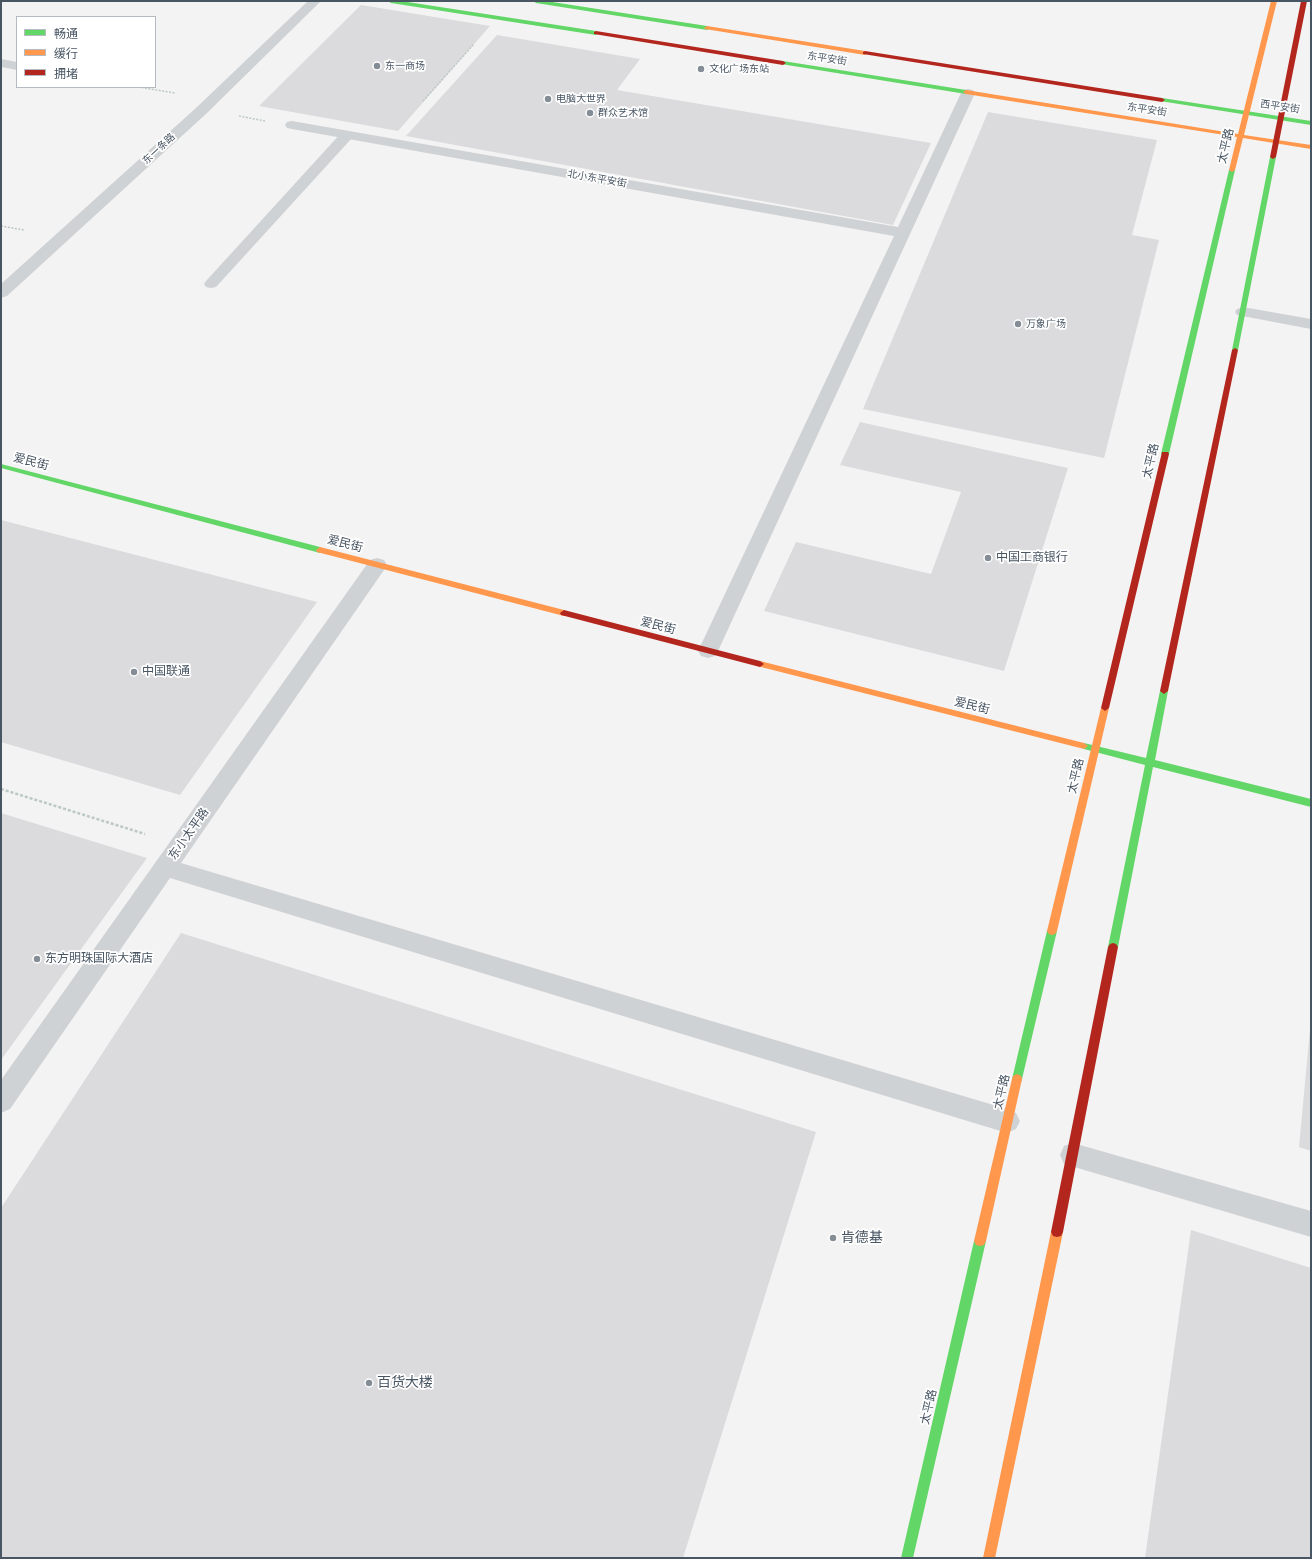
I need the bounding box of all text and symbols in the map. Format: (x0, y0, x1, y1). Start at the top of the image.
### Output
legend (16, 16, 156, 88)
text: 畅通 (54, 27, 78, 41)
text: 缓行 (54, 47, 78, 61)
street label: 东平安街 (806, 50, 848, 68)
place label: 东一商场 (385, 60, 425, 72)
marker: 东一商场 (372, 61, 382, 71)
place label: 文化广场东站 (709, 63, 769, 75)
marker: 文化广场东站 (696, 64, 706, 74)
text: 拥堵 (54, 67, 78, 81)
place label: 电脑大世界 (556, 93, 606, 105)
marker: 电脑大世界 (543, 94, 553, 104)
street label: 西平安街 (1259, 98, 1301, 116)
street label: 东平安街 (1126, 101, 1168, 119)
place label: 群众艺术馆 (598, 107, 648, 119)
marker: 群众艺术馆 (585, 108, 595, 118)
street label: 太平路 (1215, 127, 1237, 165)
street label: 东一条路 (140, 131, 178, 167)
street label: 北小东平安街 (566, 168, 628, 190)
place label: 万象广场 (1026, 318, 1066, 330)
marker: 万象广场 (1013, 319, 1023, 329)
street label: 太平路 (1140, 442, 1162, 480)
street label: 爱民街 (12, 450, 50, 474)
street label: 爱民街 (326, 532, 364, 556)
place label: 中国工商银行 (996, 551, 1068, 565)
marker: 中国工商银行 (983, 553, 993, 563)
street label: 爱民街 (639, 614, 677, 638)
place label: 中国联通 (142, 665, 190, 679)
marker: 中国联通 (129, 667, 139, 677)
street label: 爱民街 (953, 695, 991, 717)
street label: 太平路 (1065, 757, 1087, 795)
street label: 东小太平路 (166, 805, 212, 863)
place label: 东方明珠国际大酒店 (45, 952, 153, 966)
marker: 东方明珠国际大酒店 (32, 954, 42, 964)
street label: 太平路 (991, 1073, 1013, 1111)
place label: 肯德基 (841, 1230, 883, 1246)
marker: 肯德基 (828, 1233, 838, 1243)
place label: 百货大楼 (377, 1375, 433, 1391)
marker: 百货大楼 (364, 1378, 374, 1388)
street label: 太平路 (918, 1388, 940, 1426)

